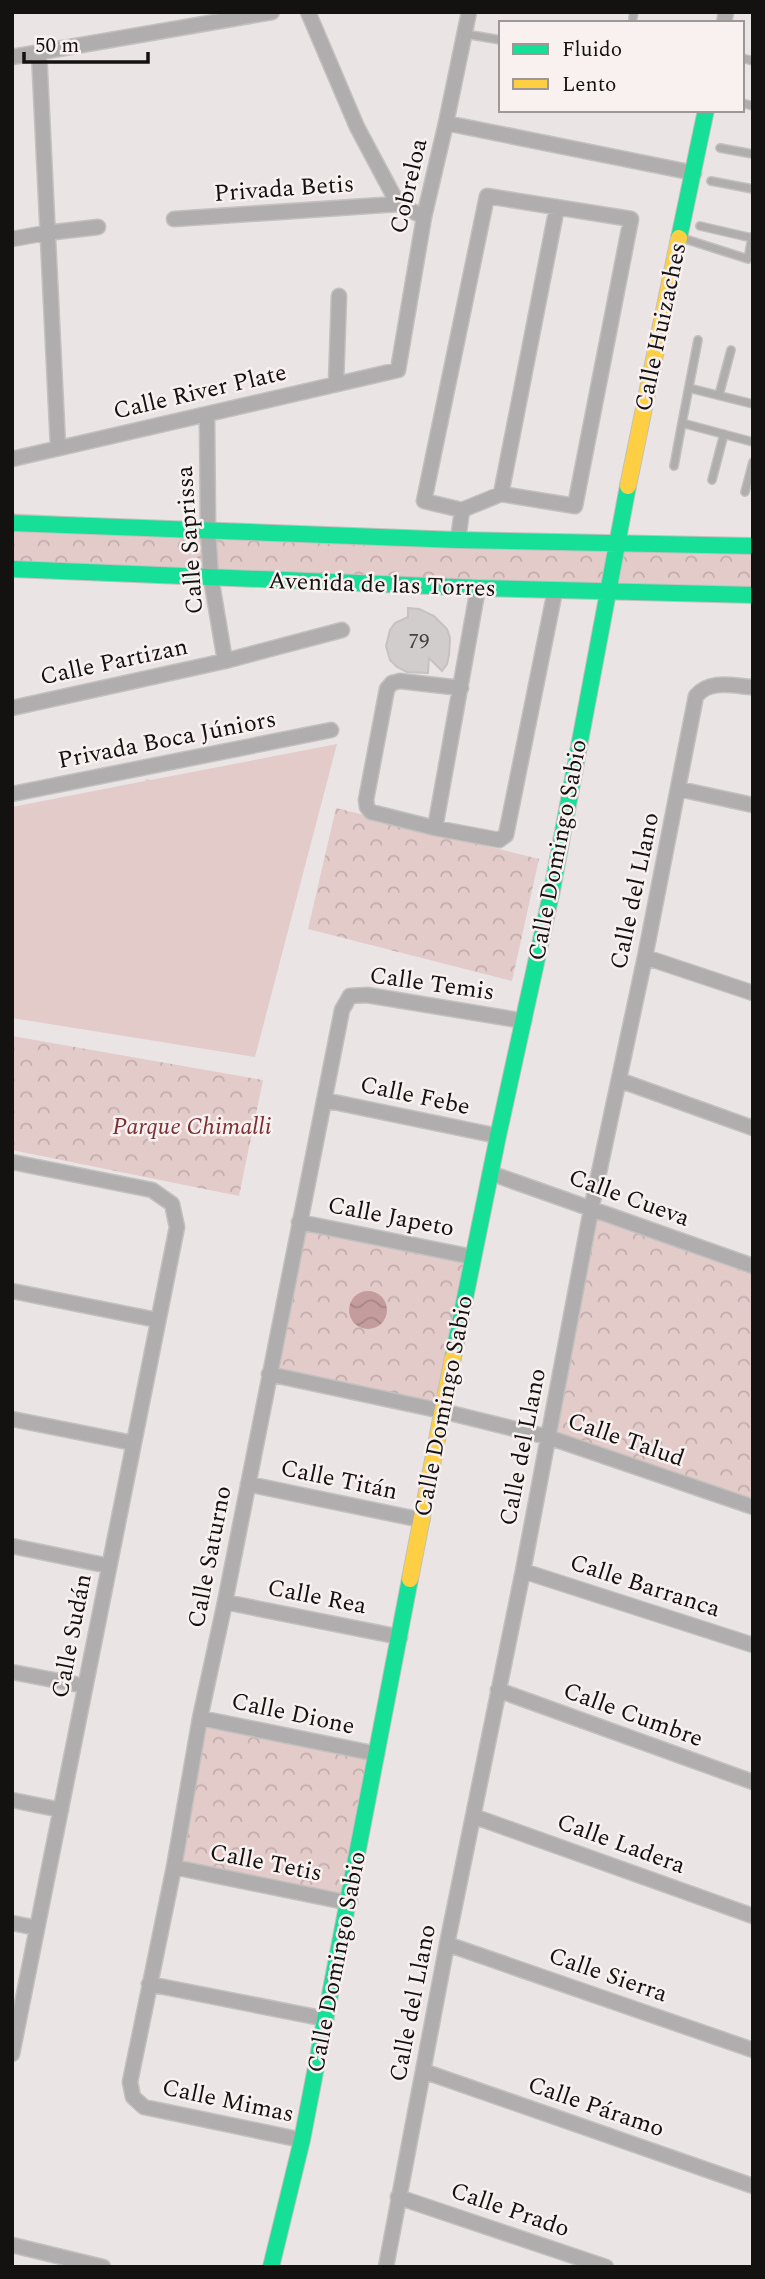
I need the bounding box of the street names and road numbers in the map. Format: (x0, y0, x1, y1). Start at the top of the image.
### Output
street label: Cobreloa (381, 135, 437, 237)
street label: Privada Betis (213, 166, 355, 212)
street label: Calle Huizaches (626, 239, 696, 415)
street label: Calle River Plate (110, 355, 290, 429)
street label: Calle Saprissa (167, 464, 213, 615)
street label: Avenida de las Torres (268, 563, 496, 607)
street label: Calle Partizan (37, 629, 191, 695)
street label: Privada Boca Júniors (55, 701, 279, 779)
street label: Calle Domingo Sabio (519, 736, 597, 964)
street label: Calle del Llano (601, 809, 669, 973)
street label: Calle Temis (367, 957, 497, 1011)
street label: Calle Febe (357, 1067, 473, 1125)
street label: Calle Cueva (563, 1159, 695, 1237)
street label: Calle Japeto (325, 1187, 457, 1247)
street label: Calle Domingo Sabio (405, 1292, 483, 1520)
street label: Calle del Llano (490, 1365, 556, 1529)
street label: Calle Talud (563, 1403, 689, 1477)
street label: Calle Titán (277, 1450, 401, 1510)
street label: Calle Saturno (179, 1483, 241, 1631)
street label: Calle Barranca (565, 1545, 725, 1627)
street label: Calle Rea (264, 1570, 370, 1624)
street label: Calle Sudán (42, 1571, 102, 1701)
street label: Calle Cumbre (558, 1673, 708, 1757)
street label: Calle Dione (228, 1683, 358, 1745)
street label: Calle Ladera (552, 1804, 690, 1884)
street label: Calle Tetis (207, 1834, 325, 1892)
street label: Calle Domingo Sabio (298, 1848, 376, 2076)
street label: Calle del Llano (380, 1921, 446, 2085)
street label: Calle Sierra (544, 1938, 673, 2012)
street label: Calle Páramo (523, 2067, 669, 2147)
street label: Calle Mimas (159, 2069, 297, 2133)
street label: Calle Prado (446, 2173, 574, 2247)

